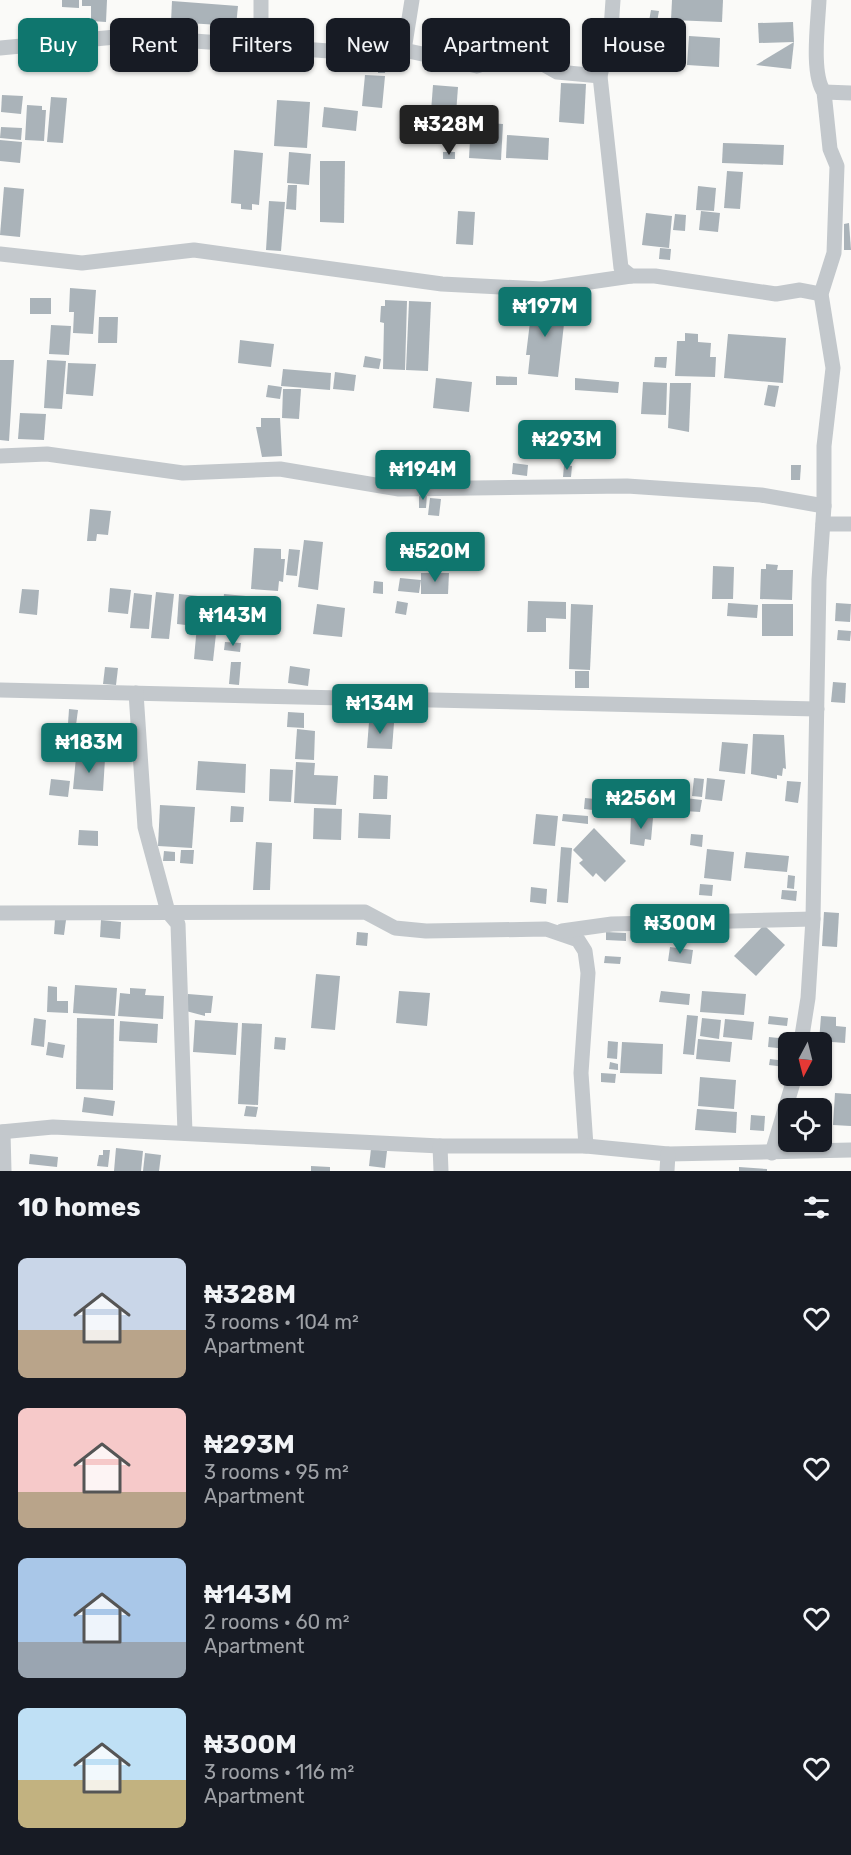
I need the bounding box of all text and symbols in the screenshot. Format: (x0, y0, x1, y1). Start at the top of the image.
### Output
chip: Buy (18, 18, 98, 72)
chip: Rent (110, 18, 198, 72)
chip: Filters (210, 18, 314, 72)
chip: New (326, 18, 410, 72)
chip: Apartment (422, 18, 570, 72)
chip: House (582, 18, 686, 72)
pin: ₦328M (407, 105, 491, 156)
text: ₦328M (414, 112, 484, 136)
pin: ₦197M (503, 287, 587, 338)
text: ₦197M (512, 294, 578, 318)
pin: ₦293M (525, 420, 609, 471)
text: ₦293M (532, 427, 602, 451)
pin: ₦194M (381, 450, 465, 501)
text: ₦194M (389, 457, 457, 481)
pin: ₦520M (393, 532, 477, 583)
text: ₦520M (400, 539, 470, 563)
pin: ₦143M (191, 596, 275, 647)
text: ₦143M (199, 603, 267, 627)
pin: ₦134M (338, 684, 422, 735)
text: ₦134M (346, 691, 414, 715)
pin: ₦183M (47, 723, 131, 774)
text: ₦183M (55, 730, 123, 754)
pin: ₦256M (599, 779, 683, 830)
text: ₦256M (606, 786, 676, 810)
pin: ₦300M (638, 904, 722, 955)
text: ₦300M (644, 911, 716, 935)
north arrow (778, 1032, 832, 1086)
map controls (778, 1032, 832, 1152)
button: locate (778, 1098, 832, 1152)
icon: filters (800, 1191, 833, 1224)
text: 10 homes (18, 1192, 141, 1223)
text: ₦328M (204, 1279, 296, 1310)
icon: home (66, 1282, 138, 1354)
icon: heart (800, 1302, 833, 1335)
text: 3 rooms · 104 m² (204, 1310, 359, 1334)
text: Apartment (204, 1334, 305, 1358)
text: ₦293M (204, 1429, 295, 1460)
icon: home (66, 1432, 138, 1504)
icon: heart (800, 1452, 833, 1485)
text: 3 rooms · 95 m² (204, 1460, 349, 1484)
text: Apartment (204, 1484, 305, 1508)
text: ₦143M (204, 1579, 292, 1610)
icon: home (66, 1582, 138, 1654)
icon: heart (800, 1602, 833, 1635)
text: 2 rooms · 60 m² (204, 1610, 350, 1634)
text: Apartment (204, 1634, 305, 1658)
text: ₦300M (204, 1729, 297, 1760)
icon: home (66, 1732, 138, 1804)
icon: heart (800, 1752, 833, 1785)
text: 3 rooms · 116 m² (204, 1760, 354, 1784)
text: Apartment (204, 1784, 305, 1808)

